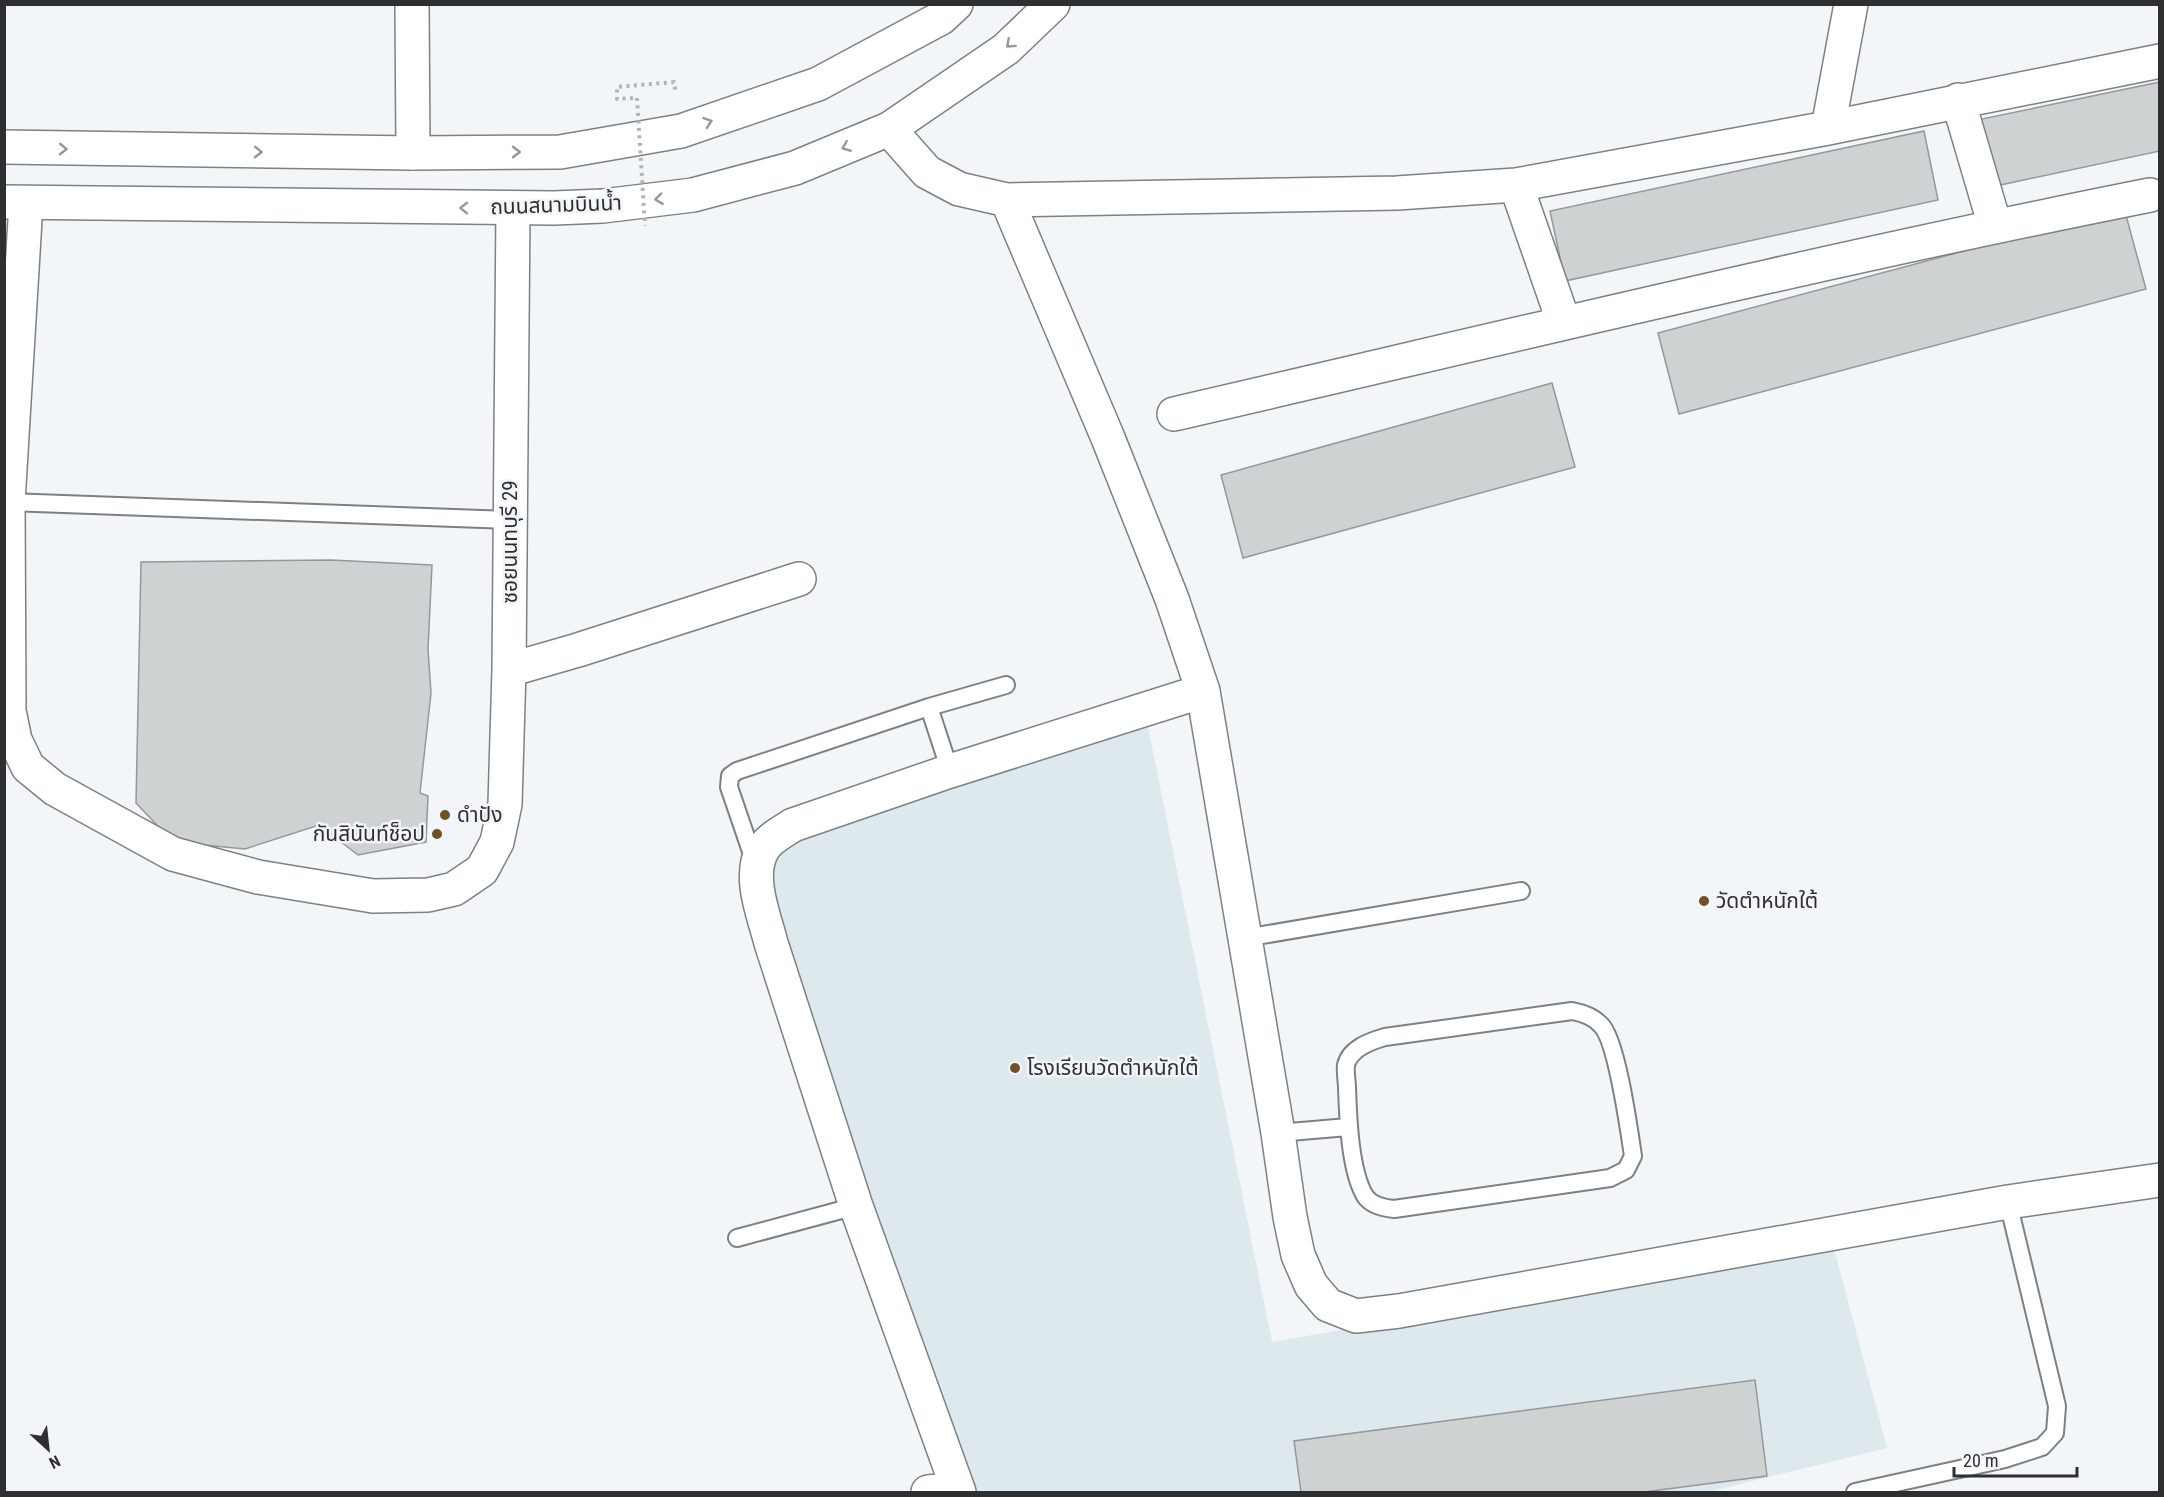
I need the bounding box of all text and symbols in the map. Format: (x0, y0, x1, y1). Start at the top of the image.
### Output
one-way arrow (1006, 37, 1017, 48)
one-way arrow (702, 116, 713, 129)
one-way arrow (841, 140, 852, 152)
one-way arrow (58, 142, 67, 155)
one-way arrow (253, 146, 262, 158)
one-way arrow (511, 146, 520, 158)
street label: ถนนสนามบินน้ำ (490, 188, 622, 219)
one-way arrow (654, 193, 663, 205)
one-way arrow (460, 202, 469, 214)
street label: ซอยนนทบุรี 29 (498, 480, 523, 604)
place label: ดำปัง (457, 803, 502, 827)
marker: ดำปัง (438, 808, 452, 822)
place label: กันสินันท์ช็อป (313, 821, 425, 846)
marker: กันสินันท์ช็อป (430, 827, 444, 841)
place label: วัดตำหนักใต้ (1716, 889, 1818, 913)
marker: วัดตำหนักใต้ (1697, 894, 1711, 908)
place label: โรงเรียนวัดตำหนักใต้ (1027, 1056, 1199, 1080)
marker: โรงเรียนวัดตำหนักใต้ (1008, 1061, 1022, 1075)
north arrow (18, 1419, 78, 1479)
scale bar (1954, 1440, 2077, 1478)
text: 20 m (1963, 1450, 1998, 1471)
text: N (46, 1451, 63, 1473)

